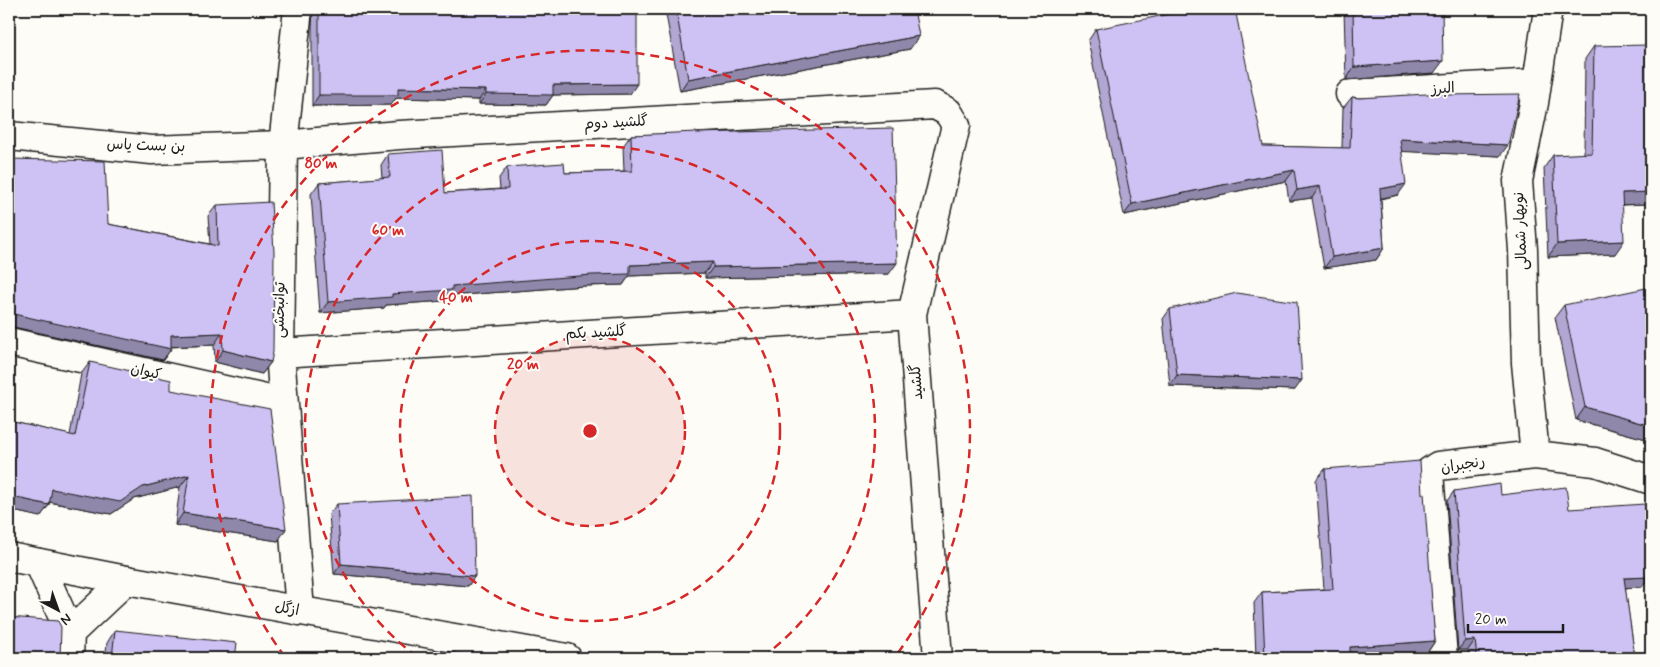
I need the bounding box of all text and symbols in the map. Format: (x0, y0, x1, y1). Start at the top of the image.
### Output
street label: البرز (1430, 78, 1455, 100)
street label: گلشيد دوم (583, 111, 649, 136)
street label: بن بست یاس (106, 135, 186, 157)
text: 80 m (304, 154, 338, 174)
street label: نوبهار شمالی (1509, 191, 1533, 271)
text: 60 m (372, 221, 404, 241)
street label: توانبخشی (270, 281, 291, 338)
text: 40 m (439, 288, 473, 308)
street label: گلشيد يكم (565, 321, 627, 346)
text: 20 m (507, 355, 539, 375)
street label: کیوان (129, 359, 163, 385)
street label: گلشید (906, 364, 928, 400)
centre of rings (581, 422, 599, 440)
street label: رنجبران (1439, 452, 1487, 478)
north arrow (32, 584, 82, 634)
street label: ازگل (273, 597, 301, 621)
scale bar (1468, 602, 1562, 634)
text: N (56, 609, 75, 629)
text: 20 m (1475, 610, 1507, 630)

